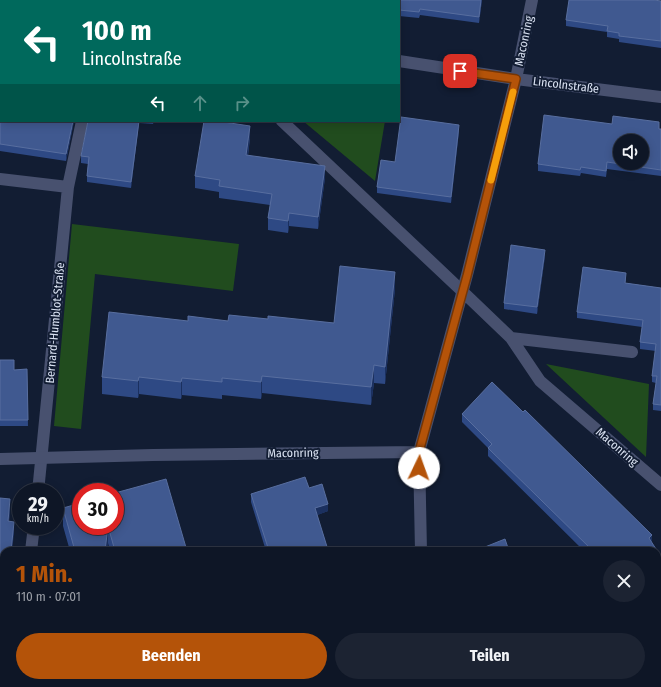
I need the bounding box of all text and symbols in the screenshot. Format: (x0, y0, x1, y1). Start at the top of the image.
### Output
text: 100 m (82, 14, 152, 47)
street label: Maconring (512, 14, 536, 67)
icon: left (16, 16, 68, 68)
text: Lincolnstraße (82, 48, 182, 70)
pin (443, 54, 477, 88)
icon: arrive (449, 60, 471, 82)
street label: Lincolnstraße (532, 74, 600, 96)
icon: left (147, 92, 169, 114)
icon: ahead (189, 92, 211, 114)
icon: right (231, 92, 253, 114)
map controls (613, 134, 649, 170)
button: sound (613, 134, 649, 170)
street label: Bernard-Humblot-Straße (43, 262, 67, 384)
street label: Maconring (593, 425, 641, 469)
street label: Maconring (267, 446, 319, 460)
position arrow (398, 447, 440, 489)
speed limit sign: 30 (72, 483, 124, 535)
text: 29 (28, 492, 48, 516)
text: km/h (27, 513, 49, 525)
text: 1 Min. (16, 560, 73, 588)
button: close (603, 560, 645, 602)
text: 110 m · 07:01 (16, 589, 81, 604)
button: Beenden (16, 633, 327, 679)
button: Teilen (335, 633, 645, 679)

